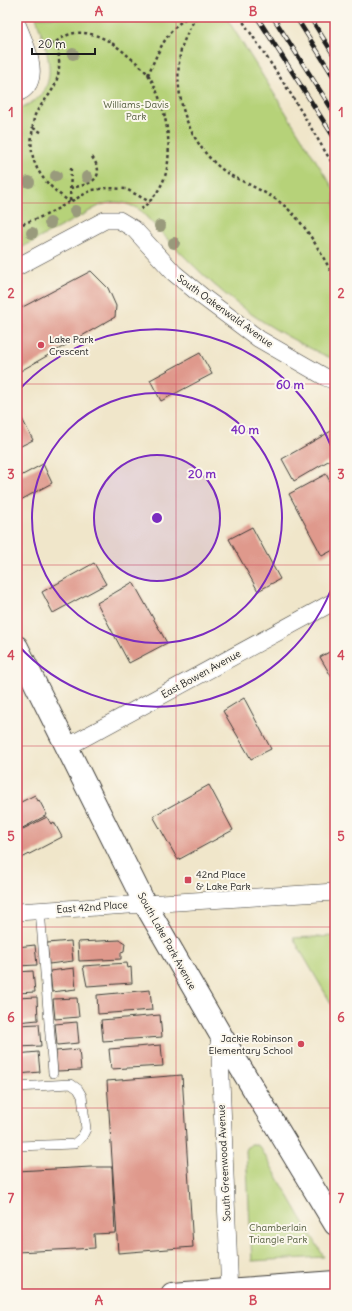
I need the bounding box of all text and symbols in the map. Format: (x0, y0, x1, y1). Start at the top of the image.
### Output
text: A (95, 3, 104, 20)
text: B (249, 3, 258, 20)
scale bar (32, 30, 95, 56)
text: 20 m (38, 36, 66, 51)
park label: Williams-Davis Park (103, 98, 169, 123)
text: 1 (8, 104, 14, 121)
text: 1 (338, 104, 344, 121)
street label: South Oakenwald Avenue (174, 272, 276, 350)
text: 2 (7, 285, 15, 302)
text: 2 (337, 285, 345, 302)
place label: Lake Park Crescent (49, 333, 94, 358)
marker: Lake Park Crescent (36, 340, 46, 350)
text: 60 m (276, 377, 305, 392)
text: 40 m (231, 422, 260, 437)
text: 3 (7, 466, 15, 483)
text: 20 m (188, 466, 216, 481)
text: 3 (337, 466, 345, 483)
centre of rings (150, 511, 164, 525)
text: 4 (7, 647, 15, 664)
street label: East Bowen Avenue (159, 647, 243, 701)
text: 4 (337, 647, 345, 664)
text: 5 (7, 828, 15, 845)
text: 5 (337, 828, 345, 845)
place label: 42nd Place & Lake Park (196, 868, 251, 893)
marker: 42nd Place & Lake Park (183, 875, 193, 885)
street label: South Lake Park Avenue (135, 890, 199, 992)
street label: East 42nd Place (56, 898, 128, 916)
text: 6 (7, 1009, 15, 1026)
text: 6 (337, 1009, 345, 1026)
place label: Jackie Robinson Elementary School (209, 1032, 293, 1057)
marker: Jackie Robinson Elementary School (296, 1039, 306, 1049)
street label: South Greenwood Avenue (214, 1104, 234, 1222)
text: 7 (8, 1190, 15, 1207)
text: 7 (338, 1190, 345, 1207)
park label: Chamberlain Triangle Park (249, 1221, 307, 1246)
text: A (95, 1292, 104, 1309)
text: B (249, 1292, 258, 1309)

